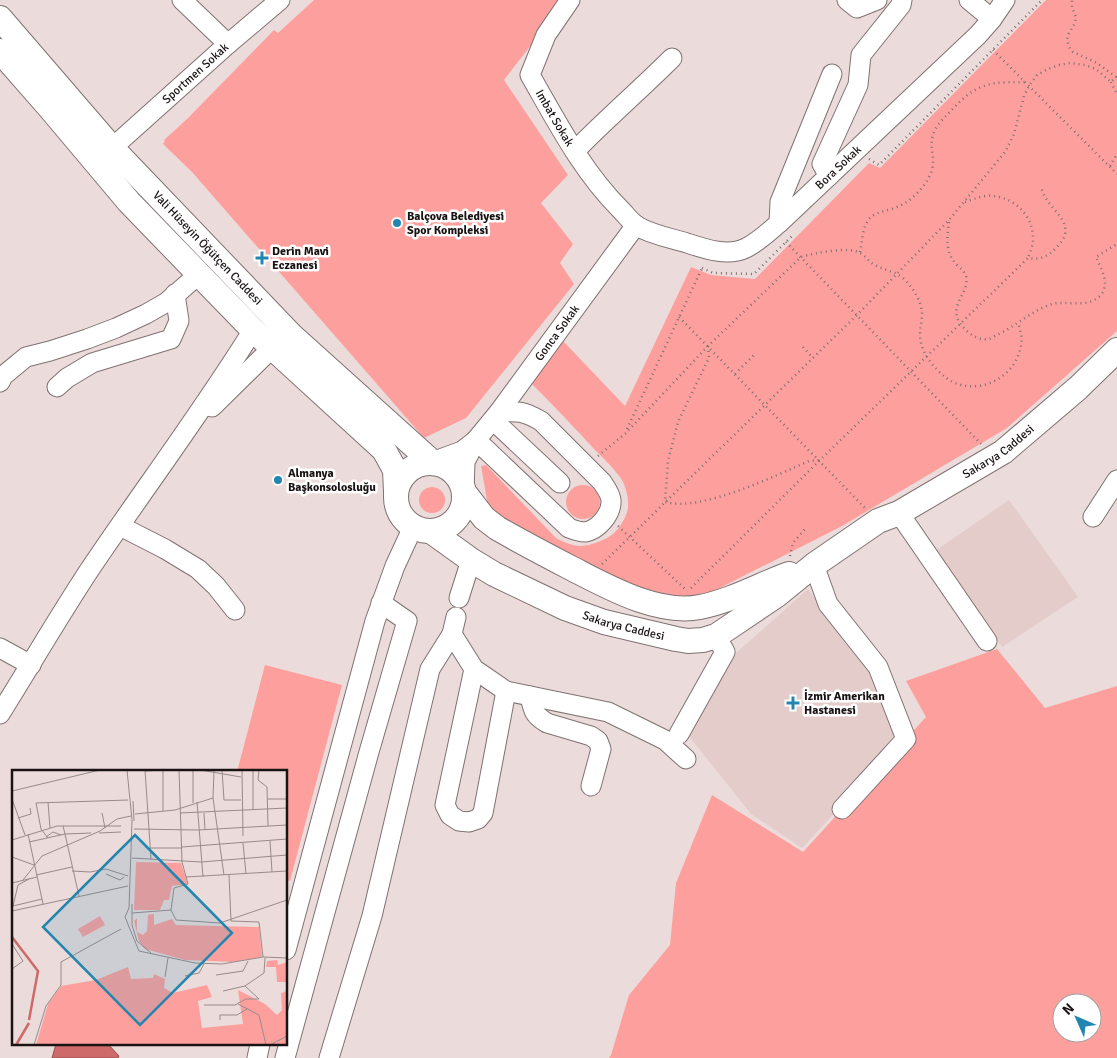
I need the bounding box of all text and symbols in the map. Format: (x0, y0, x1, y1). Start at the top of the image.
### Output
street label: Sportmen Sokak (159, 40, 232, 107)
street label: Imbat Sokak (532, 87, 577, 149)
street label: Bora Sokak (812, 142, 864, 192)
street label: Vali Hüseyin Öğütçen Caddesi (150, 188, 266, 308)
place label: Balçova Belediyesi Spor Kompleksi (407, 209, 504, 238)
marker: Balçova Belediyesi Spor Kompleksi (391, 217, 403, 229)
place label: Derin Mavi Eczanesi (272, 244, 329, 273)
marker: Derin Mavi Eczanesi (256, 252, 268, 264)
street label: Gonca Sokak (531, 302, 583, 364)
street label: Sakarya Caddesi (960, 421, 1037, 482)
place label: Almanya Başkonsolosluğu (288, 466, 376, 495)
marker: Almanya Başkonsolosluğu (272, 474, 284, 486)
street label: Sakarya Caddesi (581, 607, 666, 644)
place label: İzmir Amerikan Hastanesi (804, 689, 885, 718)
marker: İzmir Amerikan Hastanesi (786, 696, 800, 710)
inset map (12, 770, 288, 1046)
north arrow (1052, 993, 1102, 1043)
text: N (1059, 1000, 1078, 1019)

